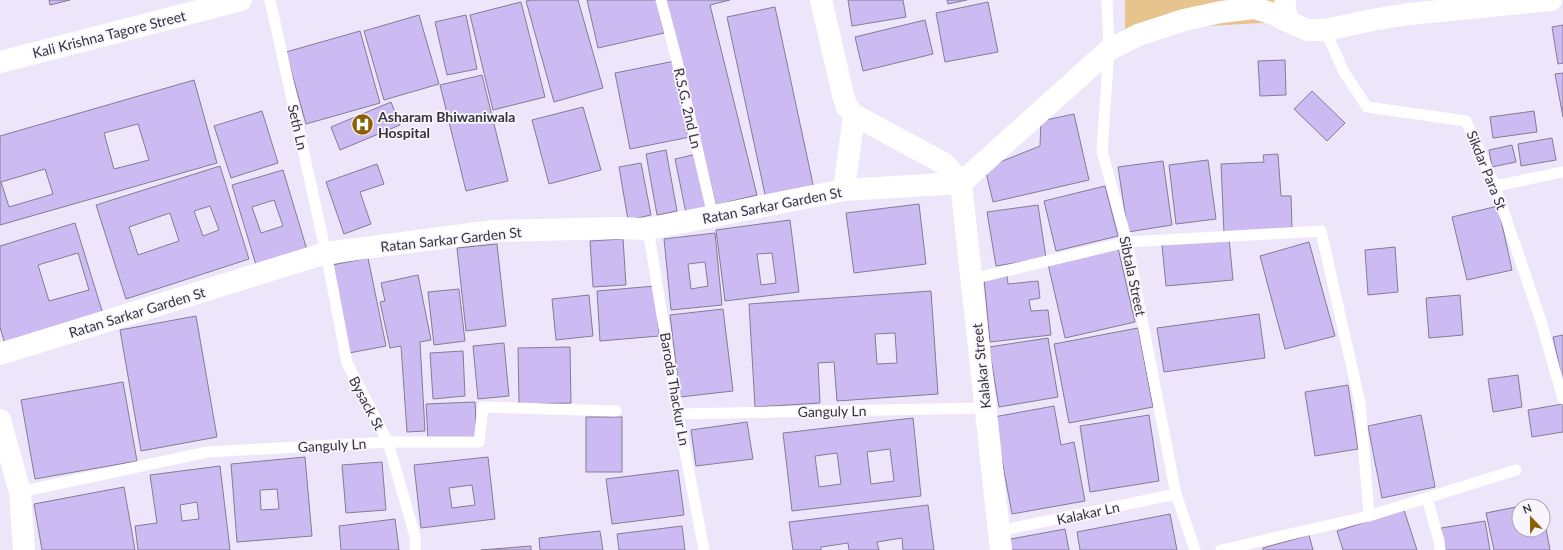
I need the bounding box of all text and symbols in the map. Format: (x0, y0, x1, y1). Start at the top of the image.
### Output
street label: Kali Krishna Tagore Street (31, 7, 187, 61)
street label: R.S.G. 2nd Ln (670, 66, 706, 150)
street label: Seth Ln (285, 103, 311, 151)
place label: Asharam Bhiwaniwala Hospital (377, 108, 515, 141)
hospital icon: Asharam Bhiwaniwala Hospital (349, 111, 375, 137)
street label: Sikdar Para St (1463, 128, 1511, 212)
street label: Ratan Sarkar Garden St (701, 183, 843, 227)
street label: Ratan Sarkar Garden St (380, 223, 522, 255)
street label: Sibtala Street (1116, 234, 1150, 318)
street label: Ratan Sarkar Garden St (67, 283, 207, 341)
street label: Kalakar Street (968, 322, 994, 410)
street label: Baroda Thackur Ln (657, 331, 693, 447)
street label: Bysack St (346, 373, 388, 433)
street label: Ganguly Ln (797, 402, 867, 420)
street label: Ganguly Ln (297, 435, 367, 455)
street label: Kalakar Ln (1055, 498, 1121, 528)
north arrow (1511, 498, 1551, 538)
text: N (1521, 501, 1533, 516)

